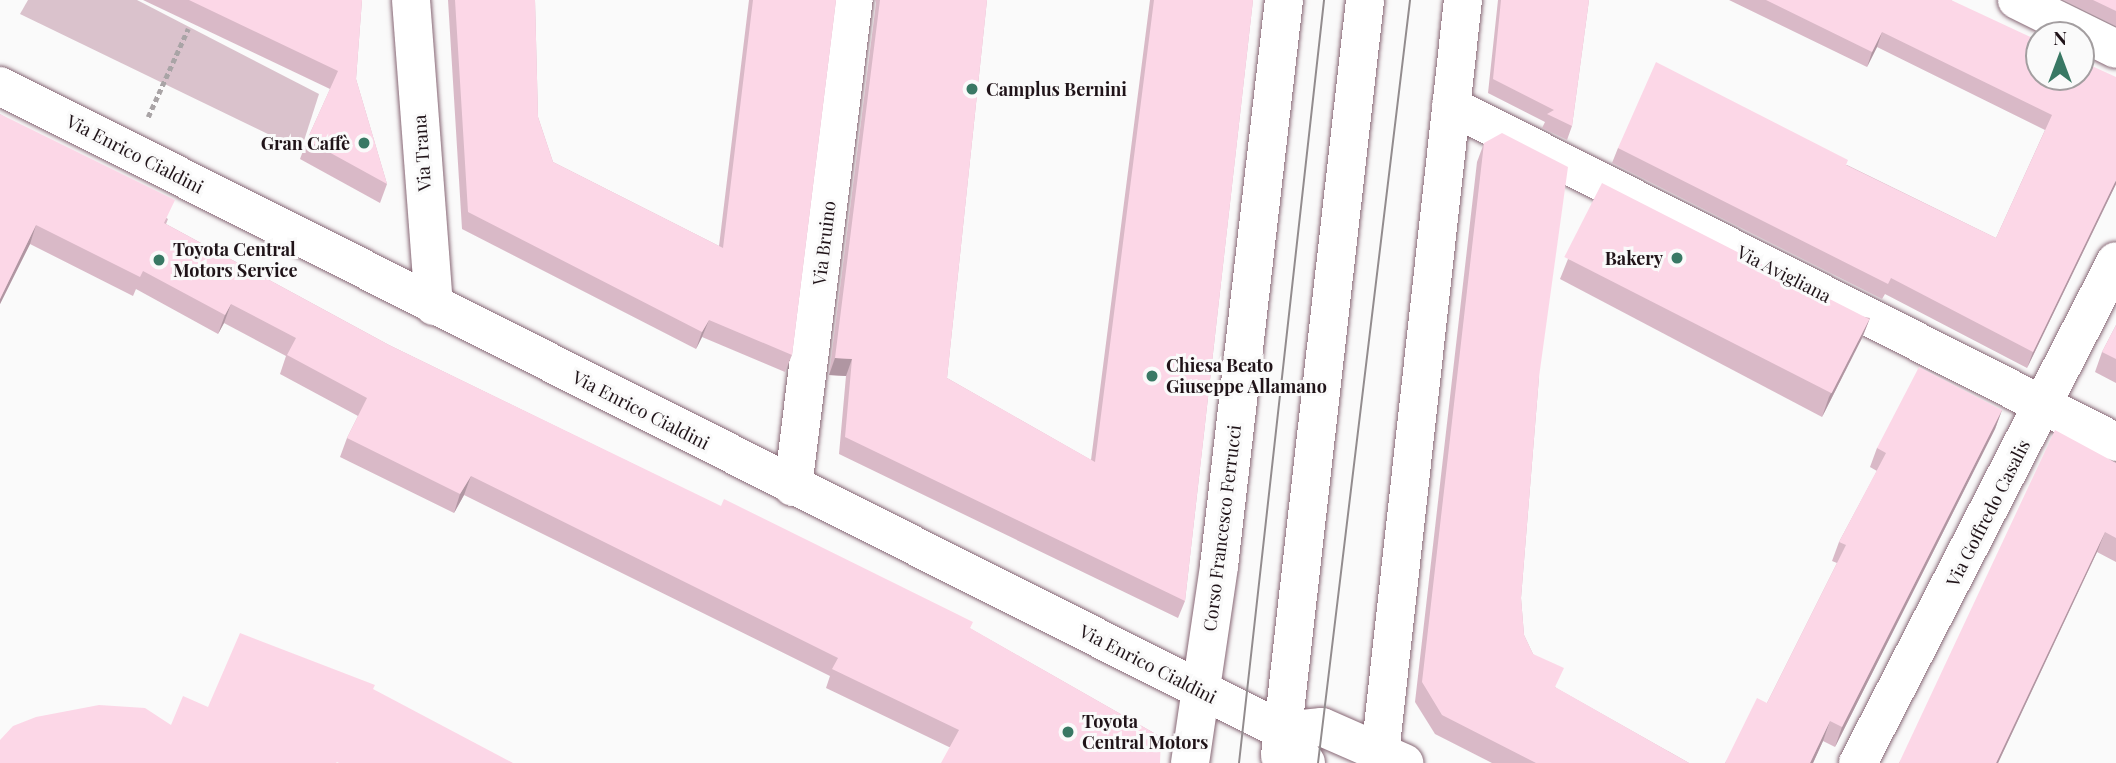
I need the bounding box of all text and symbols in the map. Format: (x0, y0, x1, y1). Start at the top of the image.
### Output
north arrow (2025, 21, 2095, 91)
text: N (2053, 24, 2067, 50)
place label: Camplus Bernini (986, 78, 1127, 100)
marker: Camplus Bernini (964, 81, 980, 97)
street label: Via Enrico Cialdini (63, 110, 207, 198)
street label: Via Trana (409, 114, 435, 192)
place label: Gran Caffè (261, 132, 350, 154)
marker: Gran Caffè (356, 135, 372, 151)
street label: Via Bruino (808, 199, 840, 287)
place label: Toyota Central Motors Service (173, 239, 298, 282)
street label: Via Avigliana (1733, 241, 1835, 307)
place label: Bakery (1605, 247, 1663, 269)
marker: Bakery (1669, 250, 1685, 266)
marker: Toyota Central Motors Service (151, 252, 167, 268)
place label: Chiesa Beato Giuseppe Allamano (1166, 355, 1328, 398)
street label: Via Enrico Cialdini (569, 366, 713, 454)
marker: Chiesa Beato Giuseppe Allamano (1144, 368, 1160, 384)
street label: Corso Francesco Ferrucci (1199, 424, 1245, 632)
street label: Via Goffredo Casalis (1942, 436, 2034, 590)
street label: Via Enrico Cialdini (1076, 620, 1220, 708)
place label: Toyota Central Motors (1082, 711, 1208, 754)
marker: Toyota Central Motors (1060, 724, 1076, 740)

